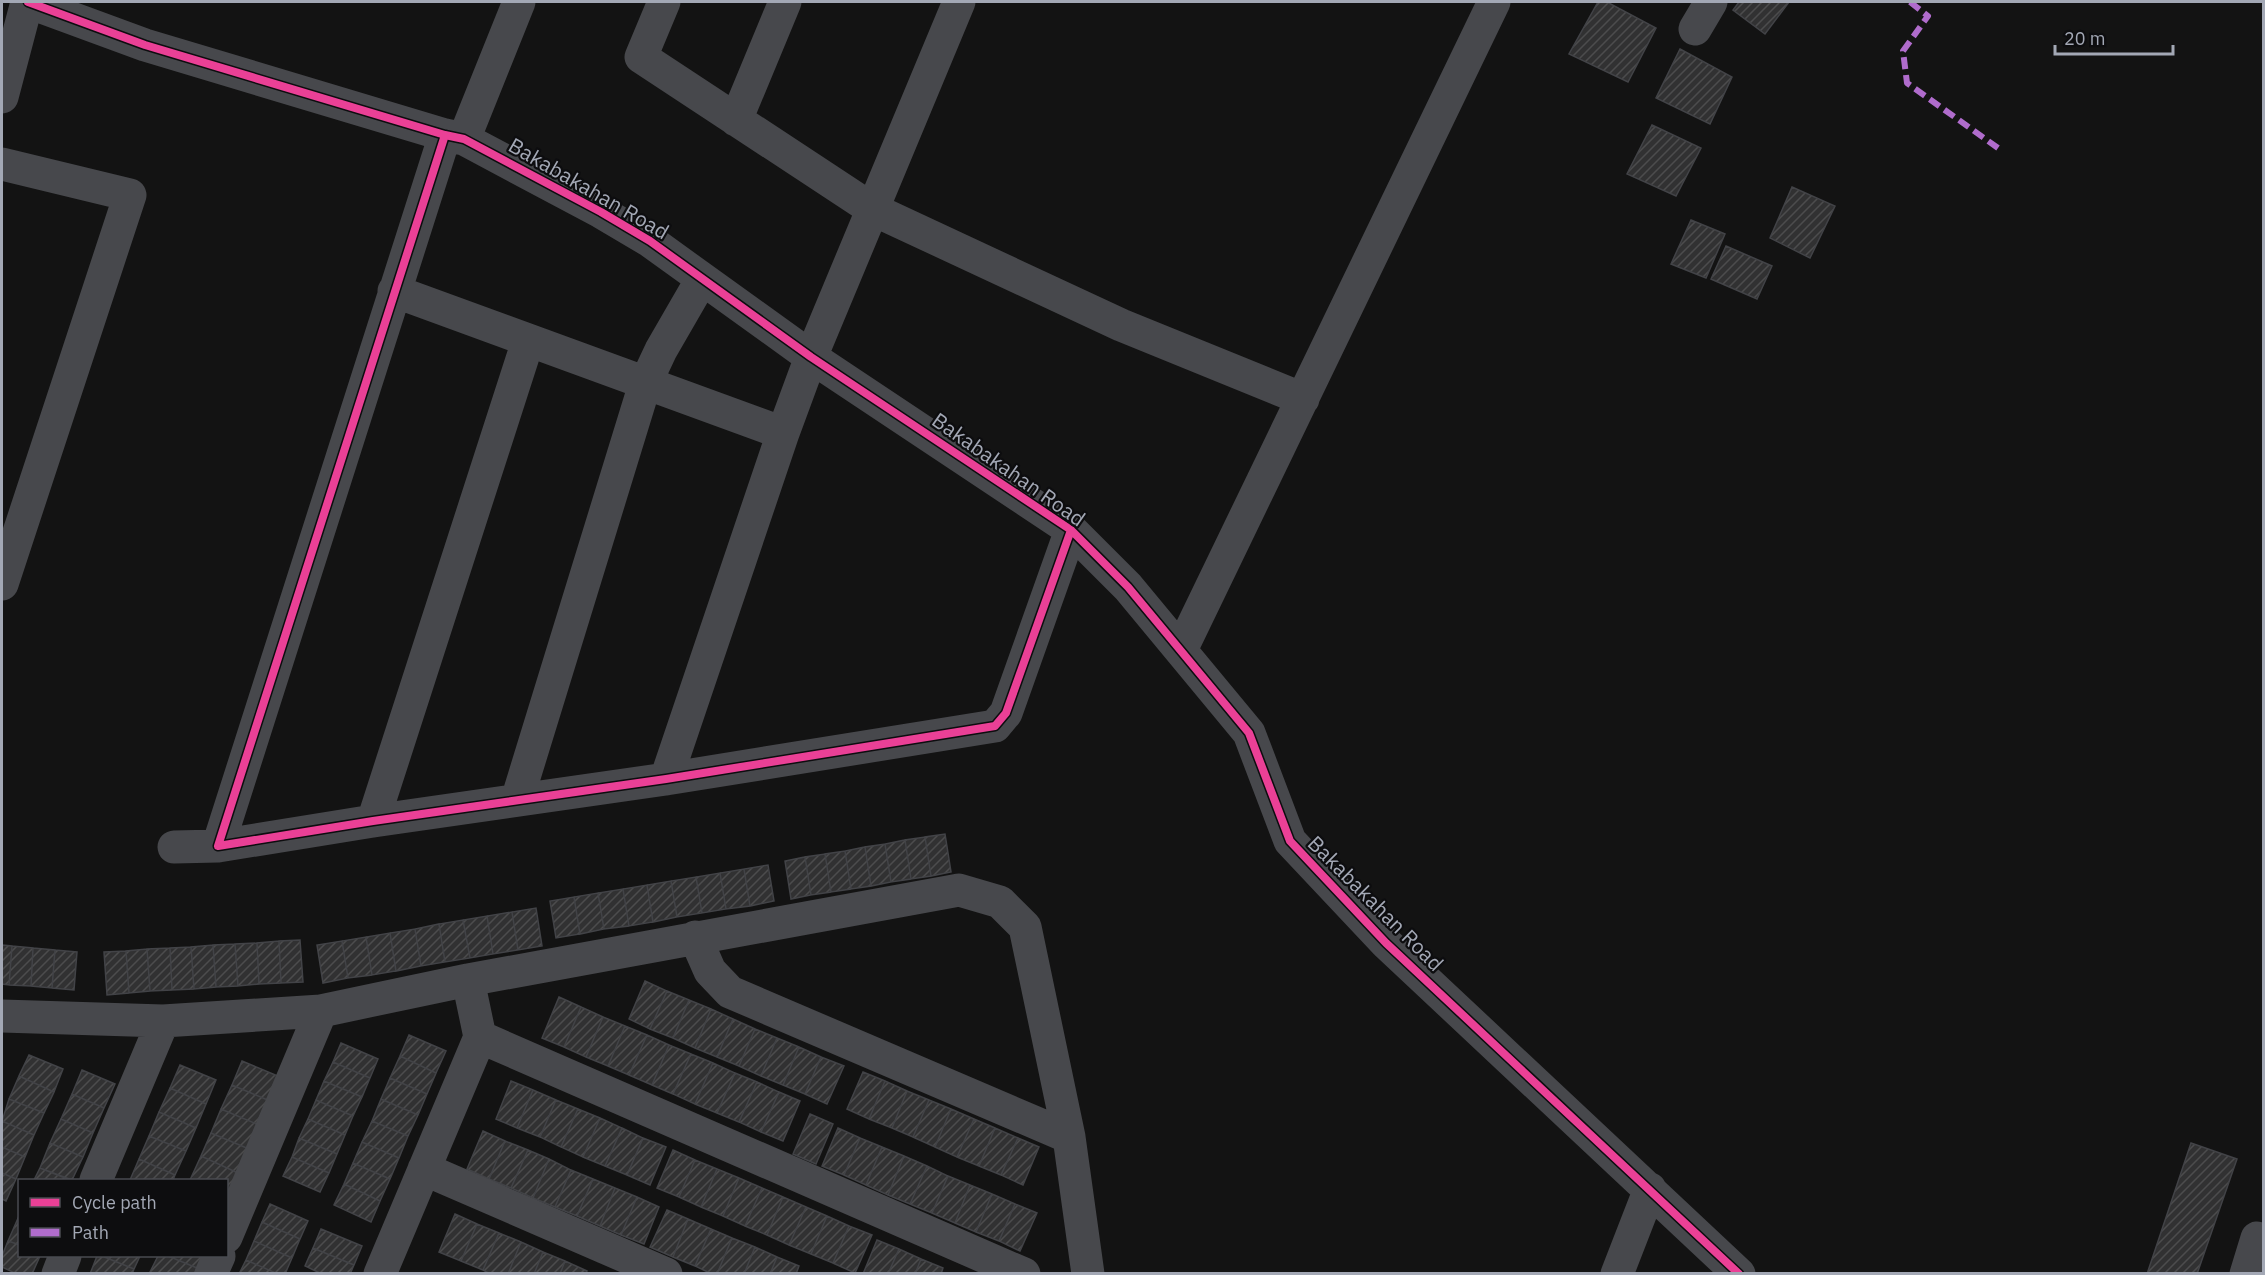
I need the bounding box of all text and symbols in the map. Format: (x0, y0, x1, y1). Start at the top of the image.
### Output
scale bar (2055, 18, 2174, 56)
text: 20 m (2064, 27, 2106, 50)
street label: Bakabakahan Road (504, 131, 674, 245)
street label: Bakabakahan Road (927, 406, 1091, 532)
street label: Bakabakahan Road (1302, 829, 1450, 977)
legend (18, 1179, 228, 1257)
text: Cycle path (72, 1191, 157, 1214)
text: Path (72, 1221, 109, 1244)

